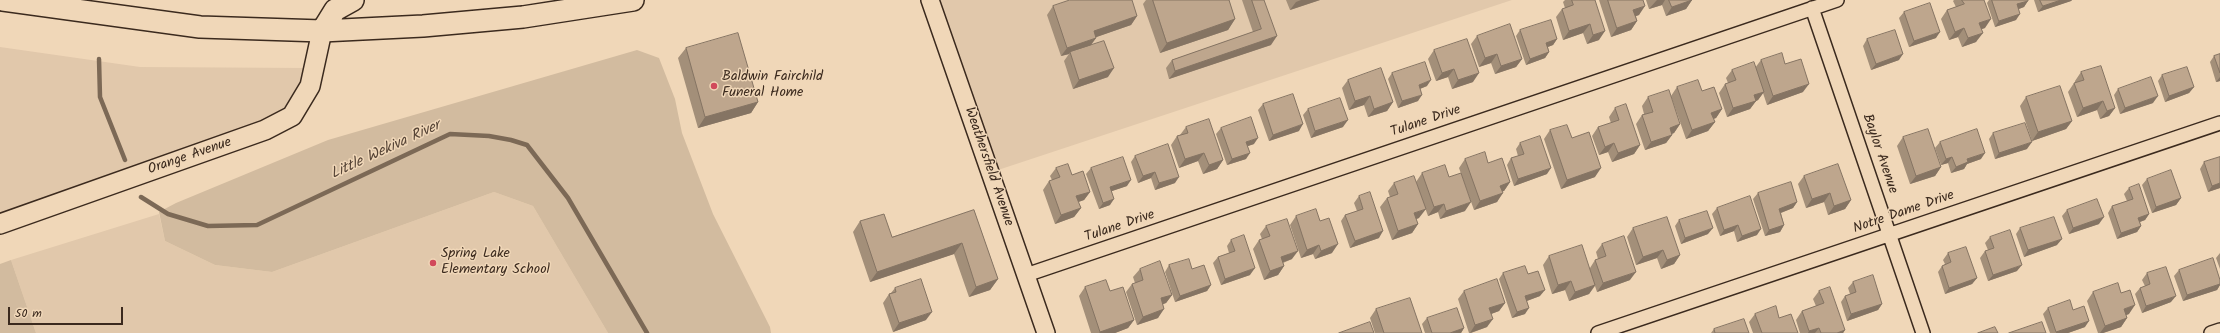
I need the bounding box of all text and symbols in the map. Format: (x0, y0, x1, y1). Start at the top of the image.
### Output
place label: Baldwin Fairchild Funeral Home (722, 70, 823, 102)
marker: Baldwin Fairchild Funeral Home (709, 81, 719, 91)
street label: Tulane Drive (1389, 102, 1463, 142)
street label: Weathersfield Avenue (960, 105, 1016, 229)
street label: Baylor Avenue (1858, 112, 1900, 196)
water label: Little Wekiva River (328, 118, 444, 184)
street label: Orange Avenue (146, 135, 234, 179)
street label: Notre Dame Drive (1851, 188, 1957, 238)
street label: Tulane Drive (1083, 207, 1157, 247)
place label: Spring Lake Elementary School (441, 247, 550, 280)
marker: Spring Lake Elementary School (428, 258, 438, 268)
scale bar (10, 299, 125, 325)
text: 50 m (15, 304, 42, 323)

